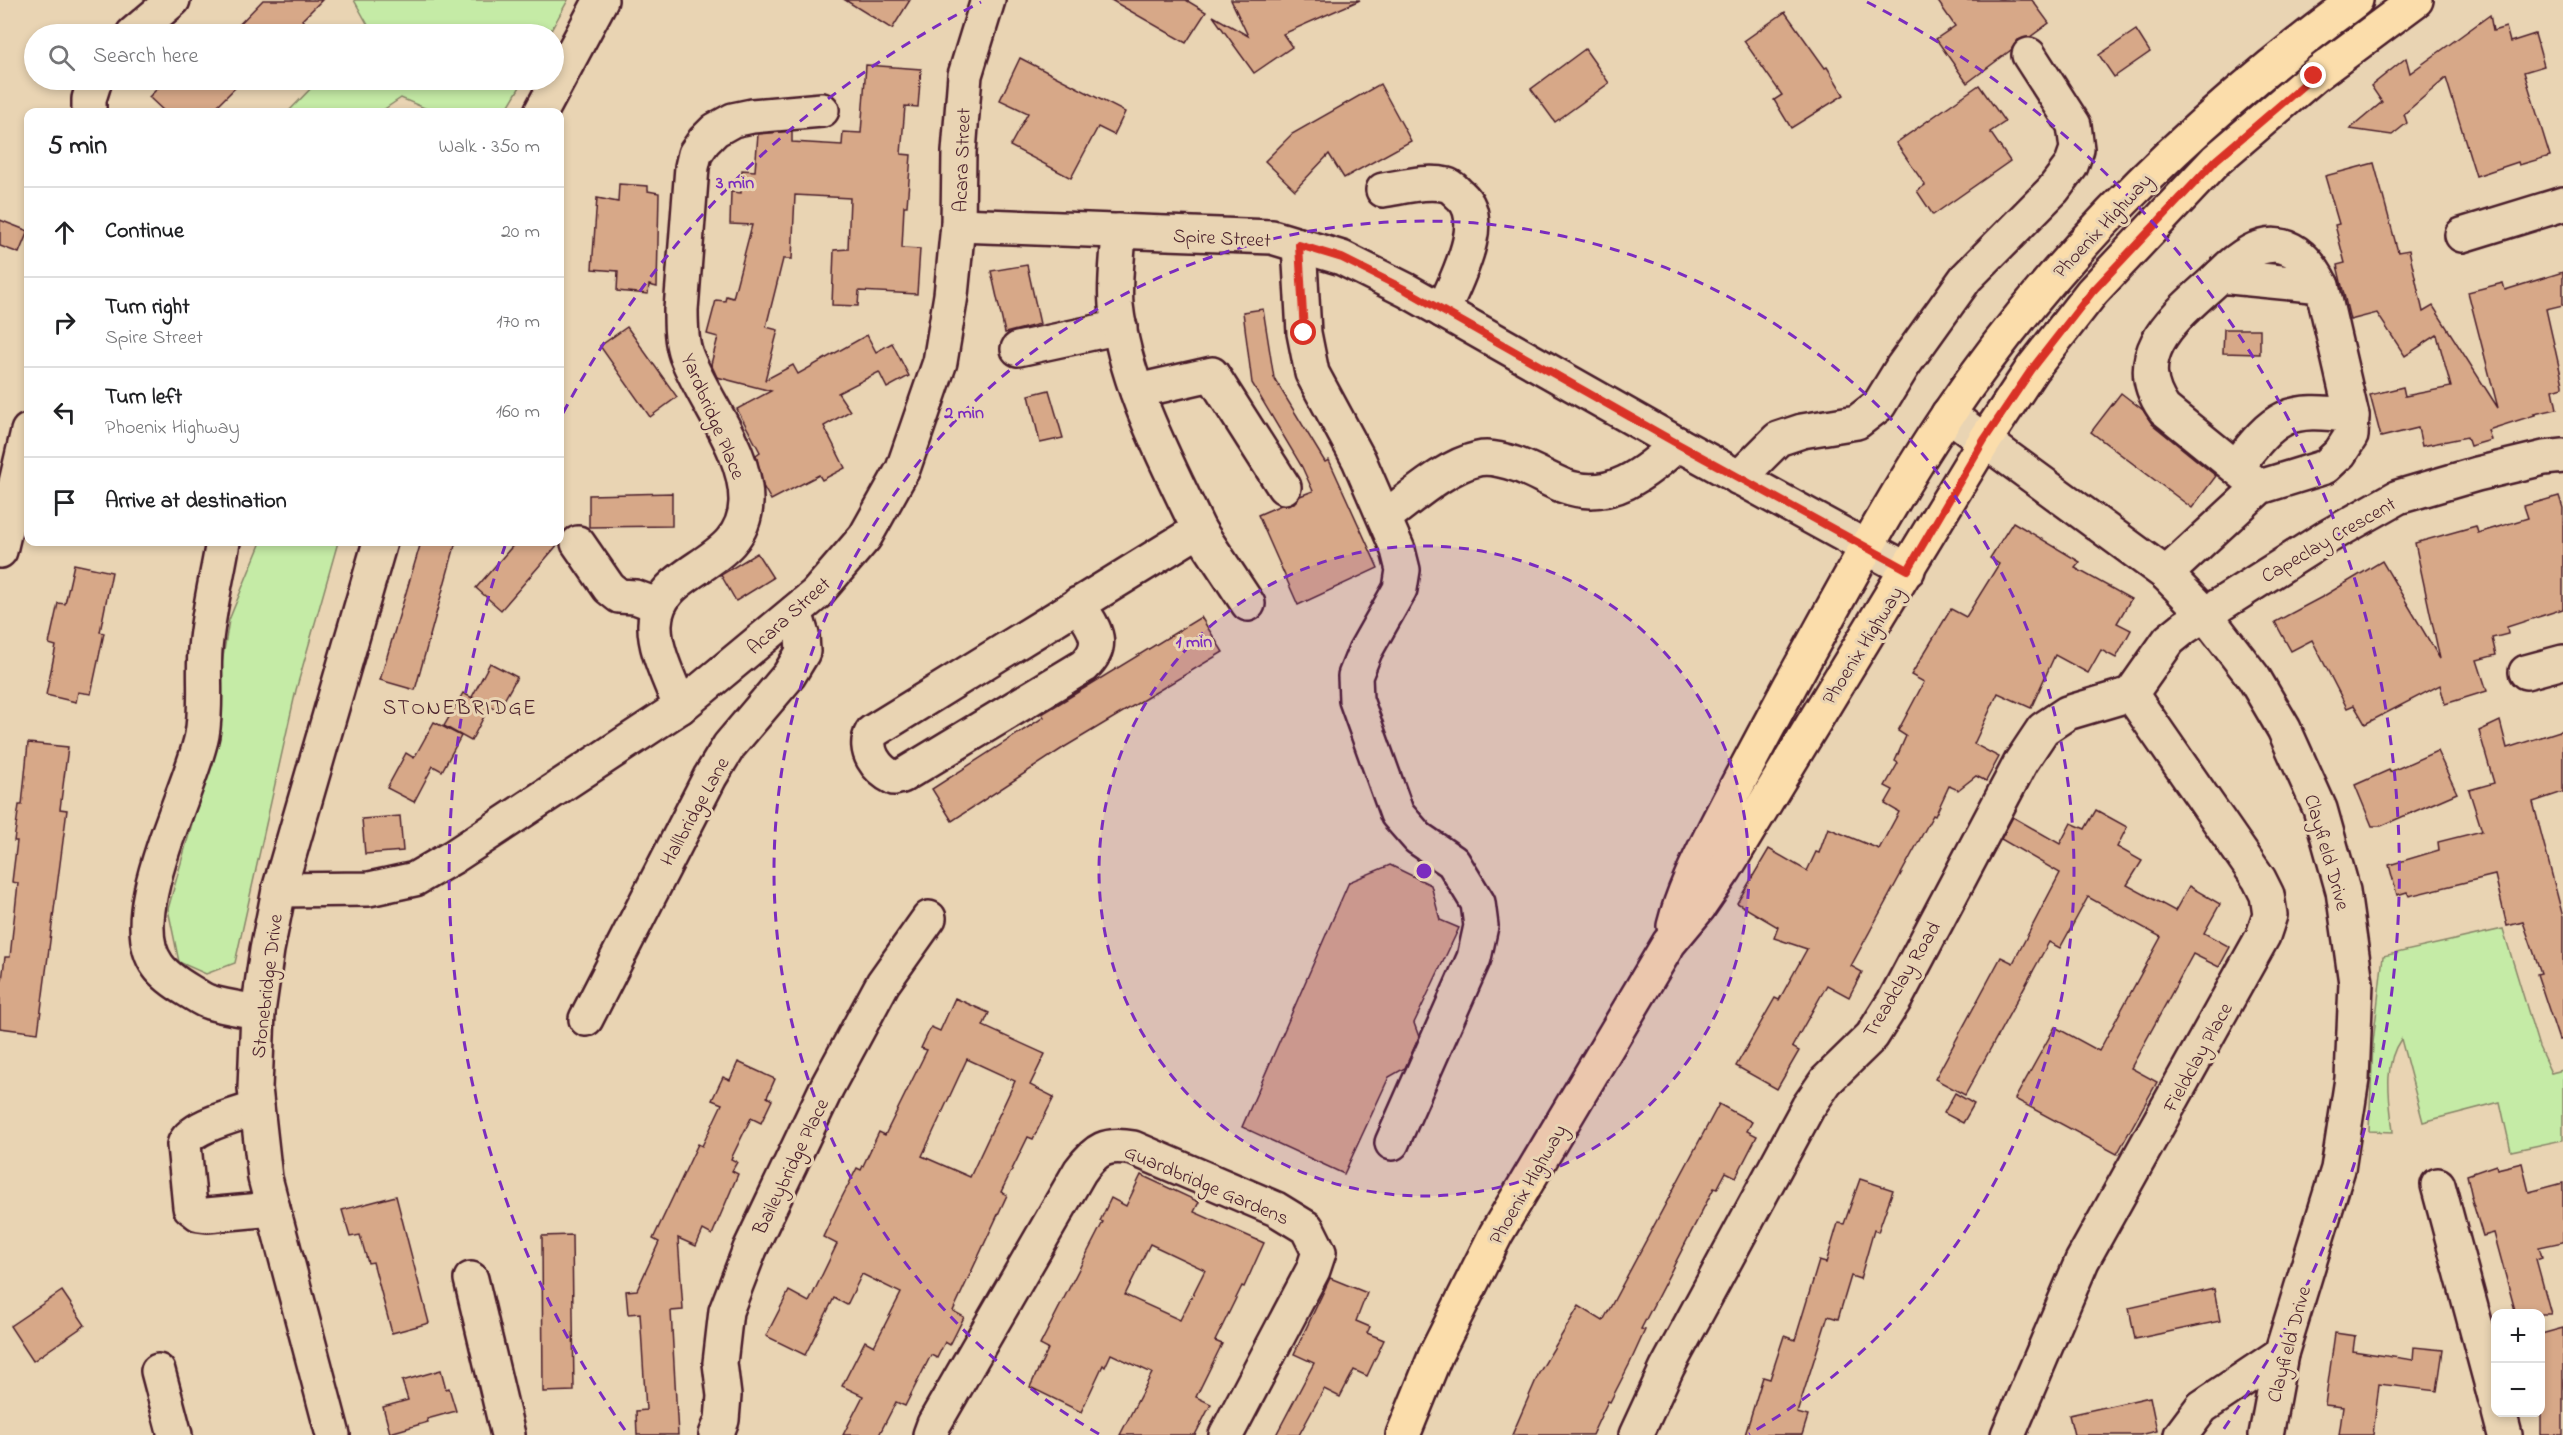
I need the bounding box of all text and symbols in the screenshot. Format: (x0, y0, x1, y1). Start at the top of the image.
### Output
search box (24, 24, 564, 90)
icon: search (45, 41, 78, 74)
text: Search here (93, 41, 198, 73)
route end (2300, 62, 2326, 88)
street label: Acara Street (947, 107, 980, 213)
text: 5 min (48, 128, 107, 166)
text: Walk · 350 m (438, 133, 540, 162)
street label: Phoenix Highway (2047, 168, 2161, 287)
text: 3 min (715, 171, 754, 197)
icon: ahead (48, 216, 81, 249)
text: Continue (105, 216, 184, 248)
text: 20 m (501, 218, 540, 247)
street label: Spire Street (1172, 222, 1272, 257)
text: Turn right (105, 292, 190, 324)
icon: right (48, 306, 81, 339)
text: 170 m (496, 308, 540, 337)
route start (1290, 319, 1316, 345)
text: Spire Street (105, 324, 203, 353)
street label: Yardbridge Place (671, 349, 751, 485)
text: Turn left (105, 382, 182, 414)
icon: left (48, 396, 81, 429)
text: 160 m (496, 398, 540, 427)
text: 2 min (943, 401, 984, 427)
text: Phoenix Highway (105, 414, 240, 443)
icon: arrive (48, 486, 81, 519)
text: Arrive at destination (105, 486, 287, 518)
street label: Capeclay Crescent (2256, 491, 2402, 592)
street label: Acara Street (741, 571, 838, 663)
street label: Phoenix Highway (1816, 582, 1913, 712)
text: 1 min (1176, 630, 1212, 656)
district label: STONEBRIDGE (383, 694, 537, 724)
street label: Hallbridge Lane (654, 752, 739, 873)
street label: Clayfield Drive (2295, 791, 2356, 914)
centre of rings (1414, 861, 1434, 881)
street label: Stonebridge Drive (245, 912, 293, 1060)
street label: Treadclay Road (1857, 917, 1949, 1044)
street label: Fieldclay Place (2157, 998, 2241, 1119)
street label: Baileybridge Place (746, 1094, 839, 1241)
street label: Phoenix Highway (1483, 1120, 1576, 1251)
street label: Guardbridge Gardens (1119, 1138, 1293, 1235)
street label: Clayfield Drive (2261, 1283, 2320, 1406)
map controls (2491, 1309, 2545, 1417)
button: + (2491, 1309, 2545, 1363)
button: − (2491, 1363, 2545, 1417)

